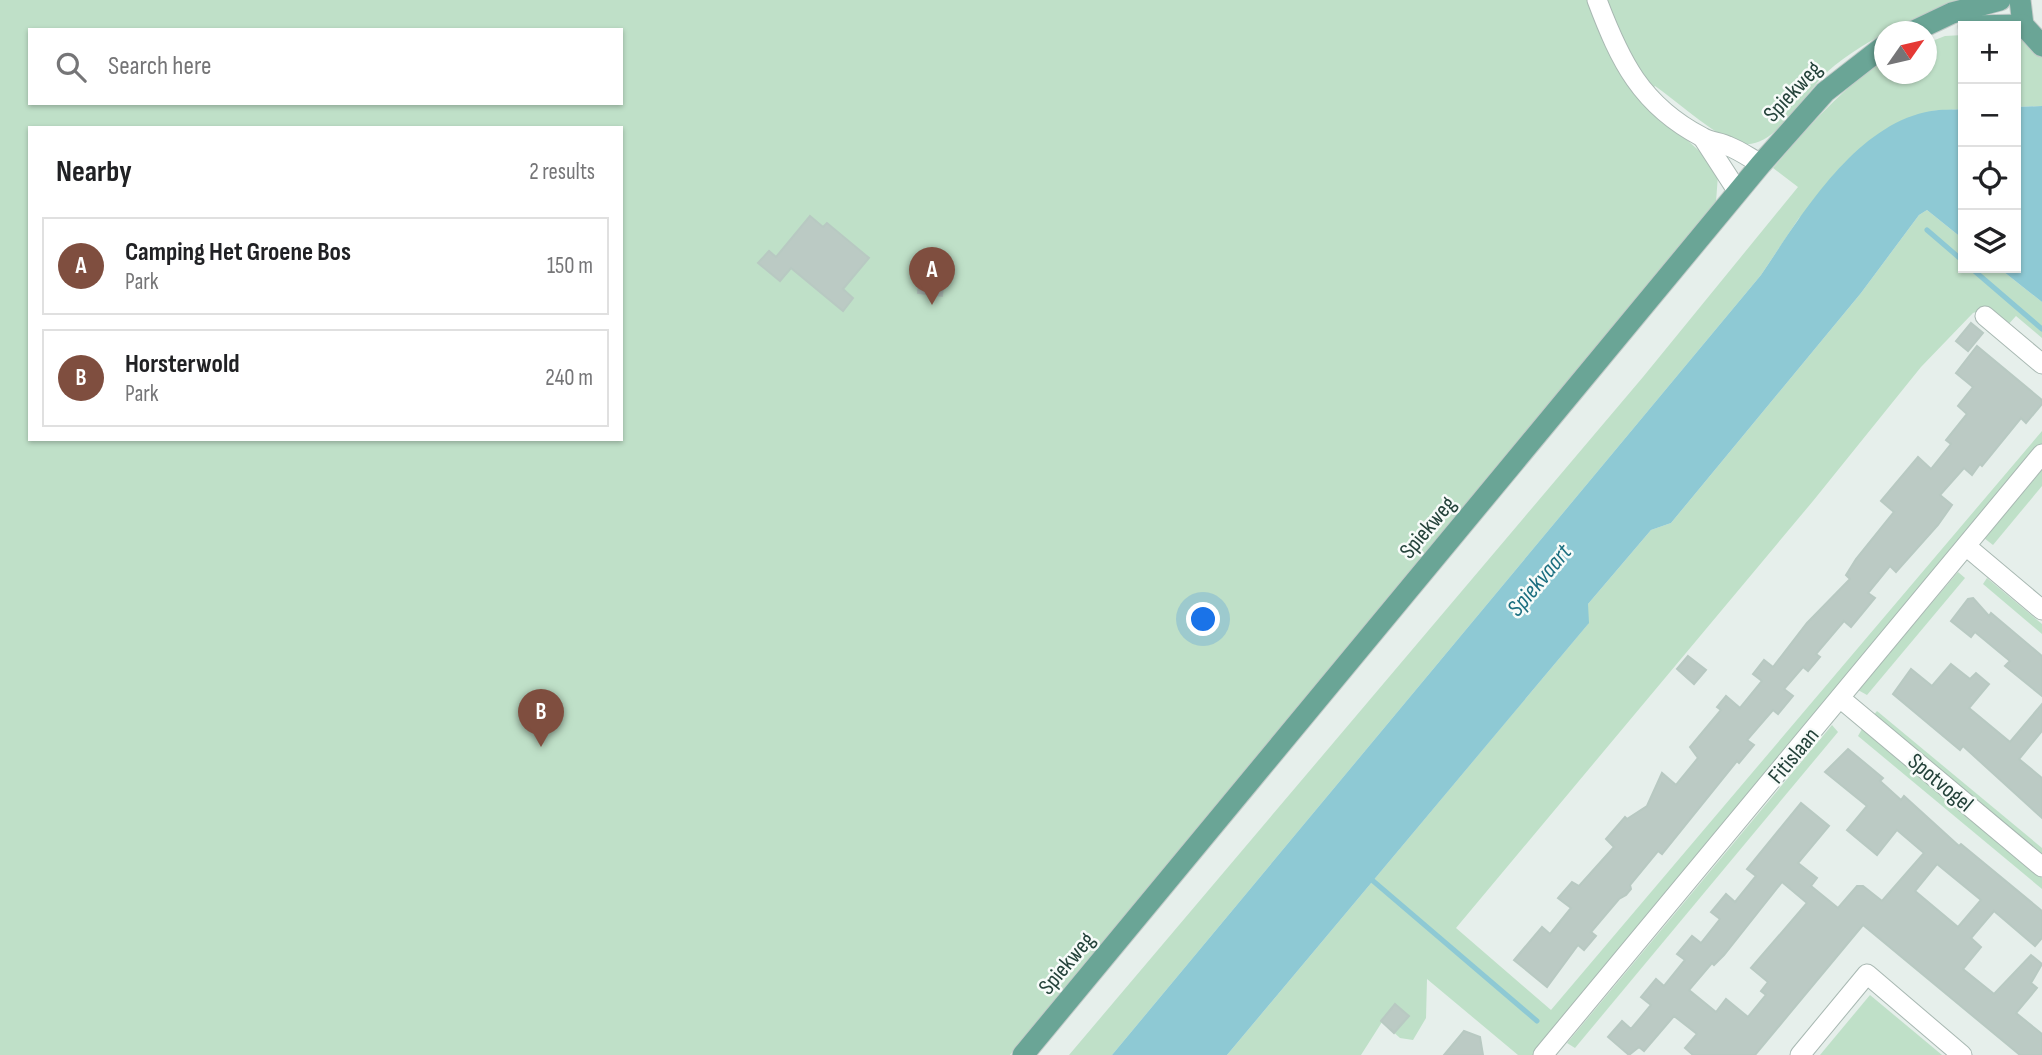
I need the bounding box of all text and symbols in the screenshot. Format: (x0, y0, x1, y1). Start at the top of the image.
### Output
north arrow (1874, 21, 1937, 84)
map controls (1958, 21, 2021, 273)
button: + (1958, 21, 2021, 84)
search box (28, 28, 623, 105)
icon: search (52, 48, 90, 86)
text: Search here (108, 51, 211, 82)
street label: Spiekweg (1758, 55, 1828, 128)
button: − (1958, 84, 2021, 147)
button: locate (1958, 147, 2021, 210)
text: Nearby (56, 154, 132, 190)
text: 2 results (529, 158, 595, 186)
button: layers (1958, 210, 2021, 273)
text: Camping Het Groene Bos (125, 237, 351, 268)
pin: A (909, 247, 955, 305)
text: A (76, 252, 86, 280)
text: 150 m (547, 252, 593, 280)
text: Park (125, 268, 159, 296)
text: Horsterwold (125, 349, 240, 380)
text: B (76, 364, 86, 392)
text: 240 m (545, 364, 593, 392)
text: Park (125, 380, 159, 408)
street label: Spiekweg (1394, 491, 1462, 565)
water label: Spiekvaart (1501, 538, 1578, 622)
your location (1186, 602, 1220, 636)
pin: B (518, 689, 564, 747)
street label: Fitislaan (1762, 722, 1825, 789)
street label: Spotvogel (1902, 747, 1979, 818)
street label: Spiekweg (1033, 927, 1101, 1001)

